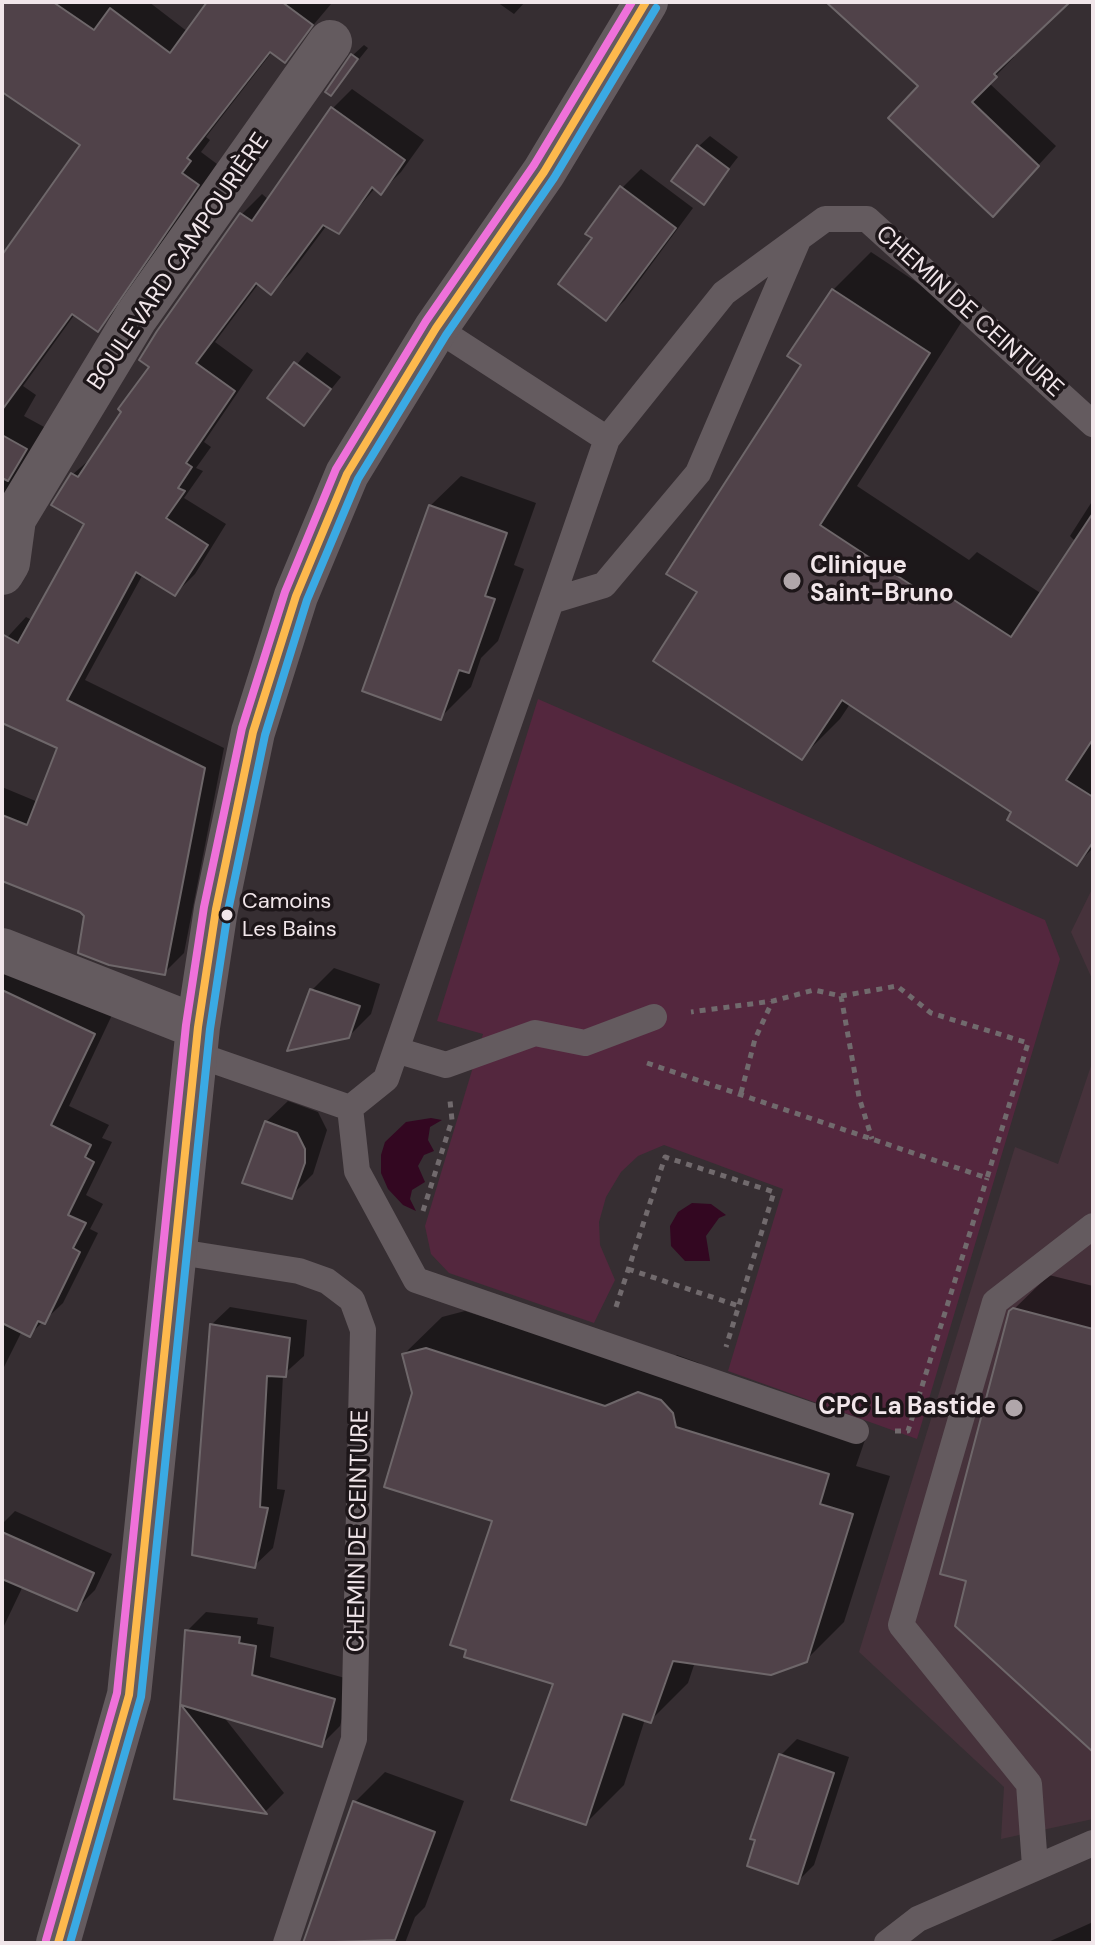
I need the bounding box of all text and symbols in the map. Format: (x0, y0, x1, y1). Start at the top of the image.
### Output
street label: BOULEVARD CAMPOURIÈRE (82, 128, 276, 396)
street label: CHEMIN DE CEINTURE (869, 220, 1069, 404)
place label: Clinique Saint-Bruno (810, 553, 954, 609)
marker: Clinique Saint-Bruno (781, 570, 803, 592)
place label: Camoins Les Bains (242, 889, 337, 940)
marker: Camoins Les Bains (219, 907, 235, 923)
place label: CPC La Bastide (818, 1394, 996, 1422)
marker: CPC La Bastide (1003, 1397, 1025, 1419)
street label: CHEMIN DE CEINTURE (342, 1410, 376, 1652)

